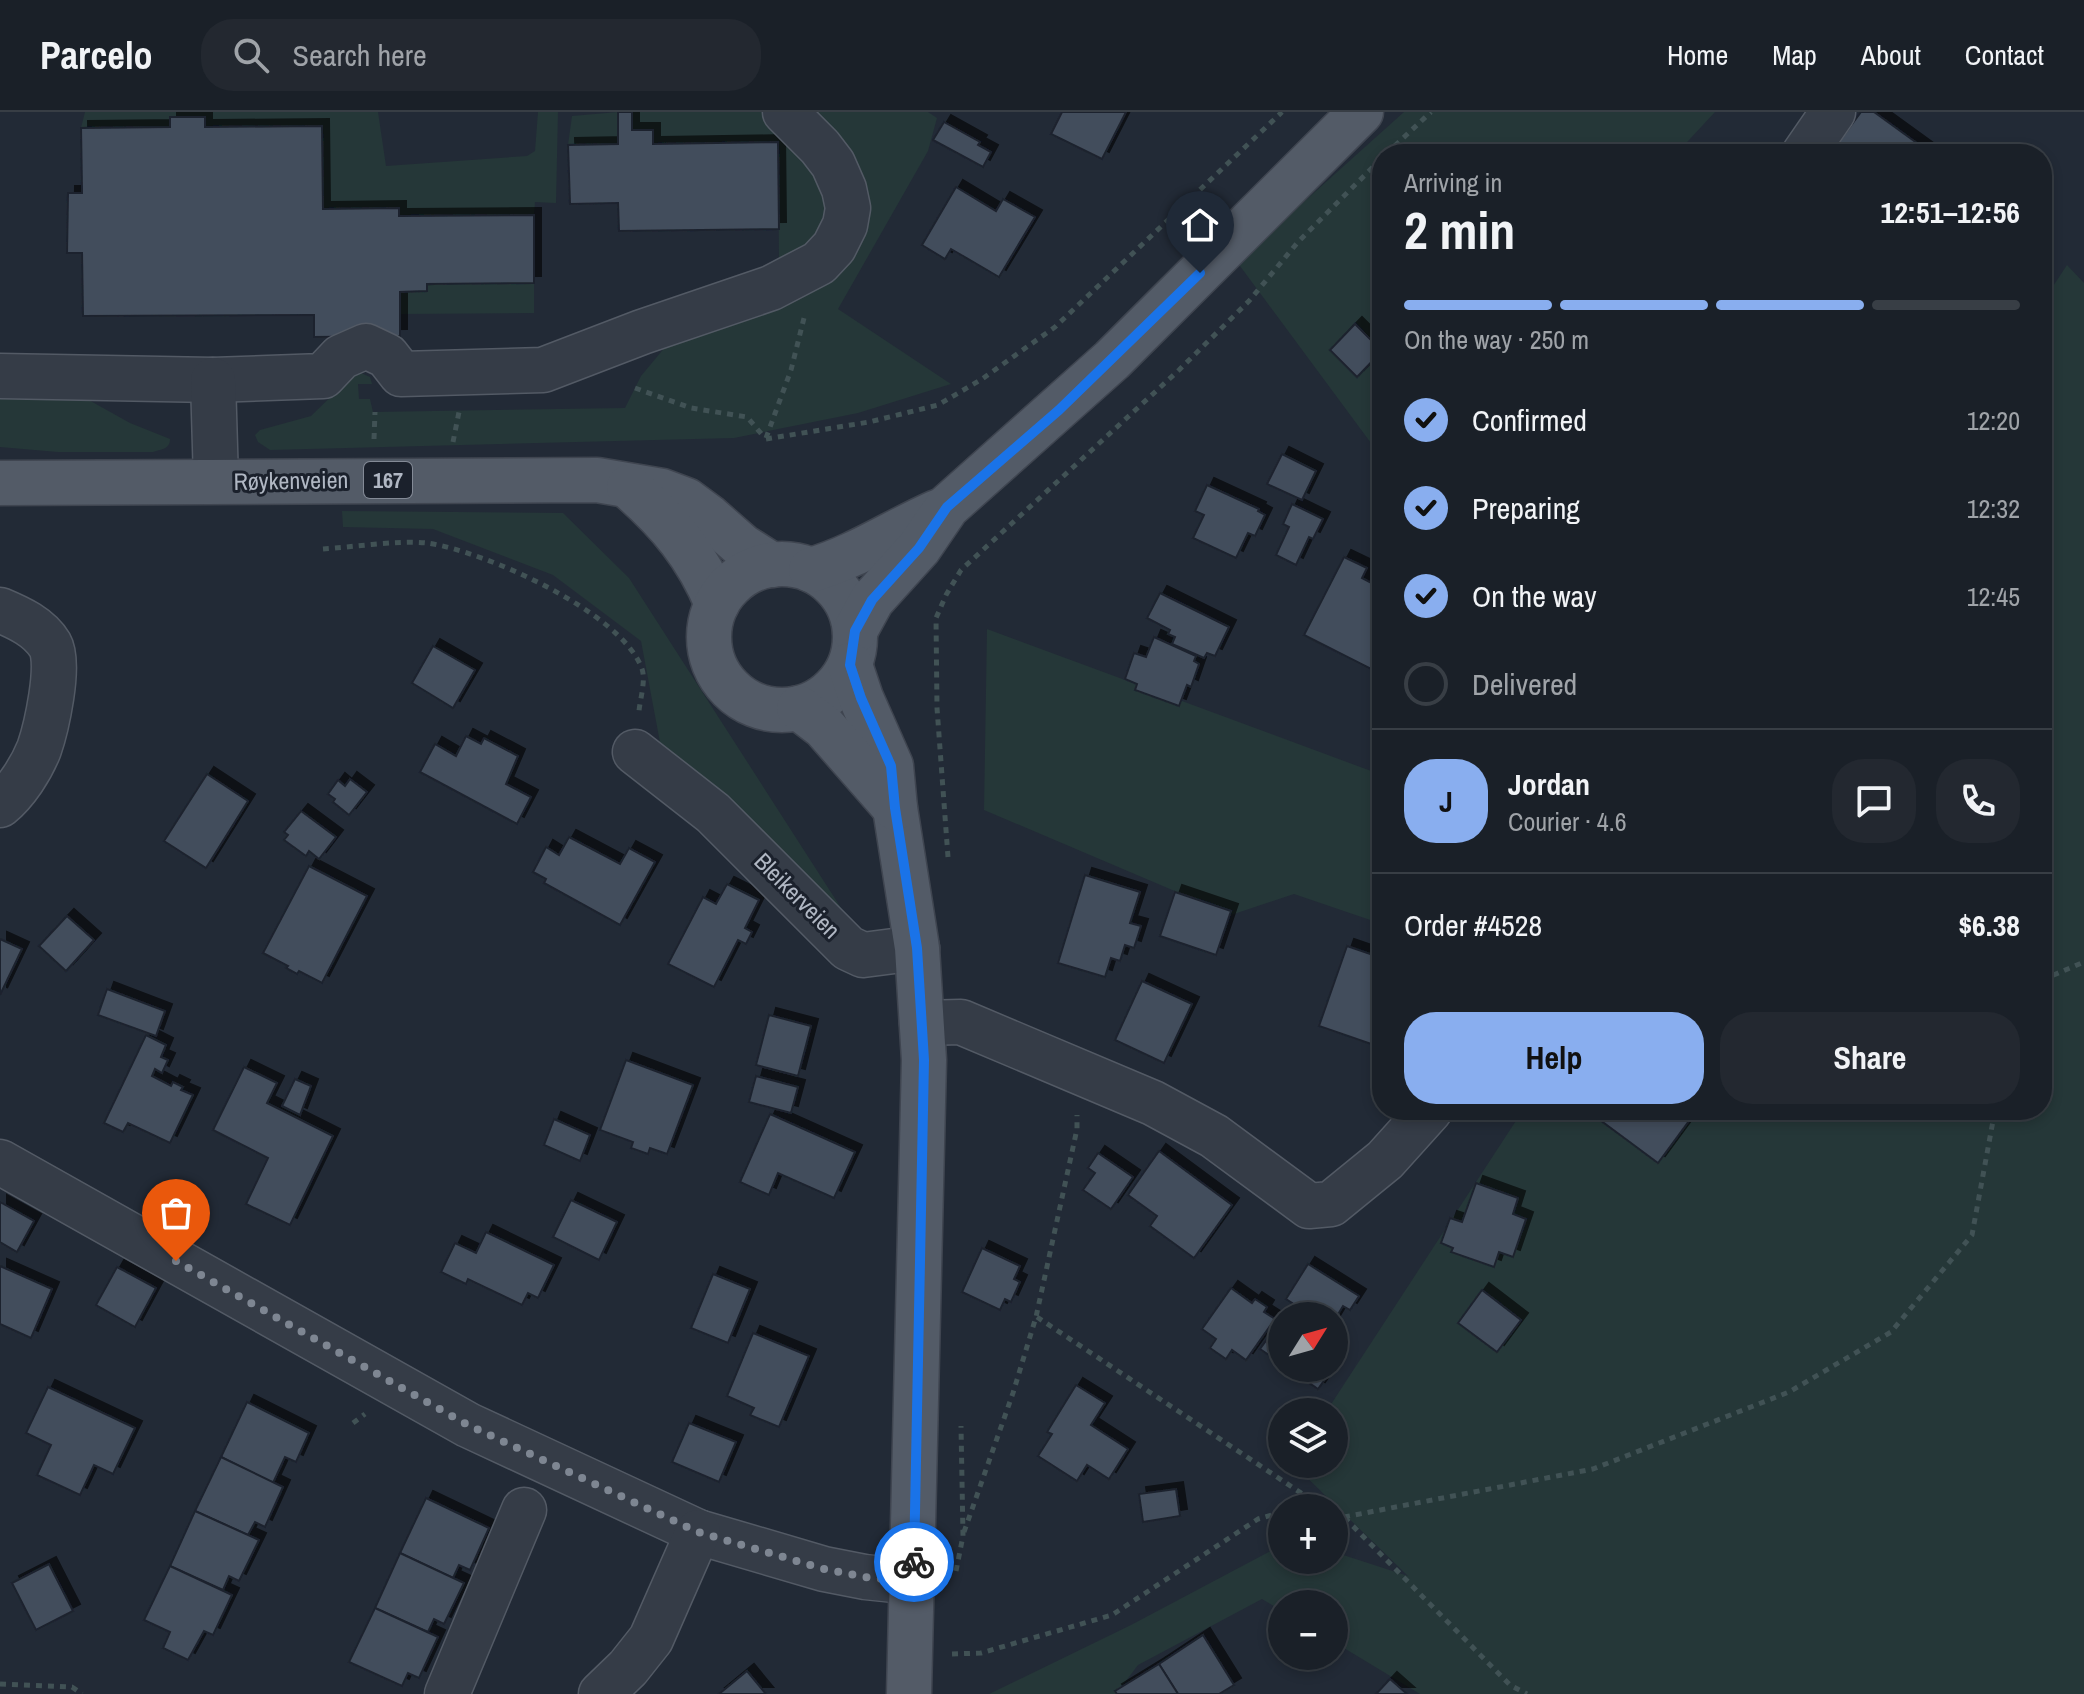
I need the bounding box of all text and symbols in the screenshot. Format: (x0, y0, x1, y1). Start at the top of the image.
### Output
search box (201, 19, 761, 91)
text: Parcelo (40, 30, 153, 81)
icon: search (229, 33, 273, 77)
text: Search here (293, 35, 427, 75)
text: Home (1667, 36, 1728, 74)
text: Map (1772, 36, 1817, 74)
text: About (1861, 36, 1921, 74)
text: Contact (1965, 36, 2044, 74)
text: Arriving in (1404, 165, 1502, 200)
pin (1166, 191, 1234, 273)
text: 12:51–12:56 (1881, 192, 2020, 232)
text: 2 min (1404, 195, 1515, 265)
icon: home (1178, 203, 1222, 247)
text: On the way · 250 m (1404, 322, 1589, 357)
icon: check (1404, 398, 1448, 442)
text: Confirmed (1472, 400, 1587, 440)
text: 12:20 (1967, 403, 2020, 438)
road number: 167 (364, 462, 412, 498)
street label: Røykenveien (233, 463, 349, 497)
icon: check (1404, 486, 1448, 530)
text: Preparing (1472, 488, 1580, 528)
text: 12:32 (1967, 491, 2020, 526)
icon: check (1404, 574, 1448, 618)
text: On the way (1472, 576, 1596, 616)
text: 12:45 (1967, 579, 2020, 614)
text: Delivered (1472, 664, 1577, 704)
button: chat (1832, 759, 1916, 843)
button: phone (1936, 759, 2020, 843)
text: Jordan (1508, 764, 1590, 804)
text: J (1439, 781, 1453, 821)
text: Courier · 4.6 (1508, 804, 1627, 839)
street label: Bleikerveien (748, 845, 848, 945)
text: Order #4528 (1404, 905, 1542, 945)
text: $6.38 (1958, 905, 2020, 945)
button: Help (1404, 1012, 1704, 1104)
button: Share (1720, 1012, 2020, 1104)
pin (142, 1179, 210, 1261)
icon: bag (154, 1191, 198, 1235)
north arrow (1268, 1302, 1348, 1382)
map controls (1268, 1302, 1348, 1670)
button: layers (1268, 1398, 1348, 1478)
button: + (1268, 1494, 1348, 1574)
courier (874, 1522, 954, 1602)
icon: bike (892, 1540, 936, 1584)
button: − (1268, 1590, 1348, 1670)

